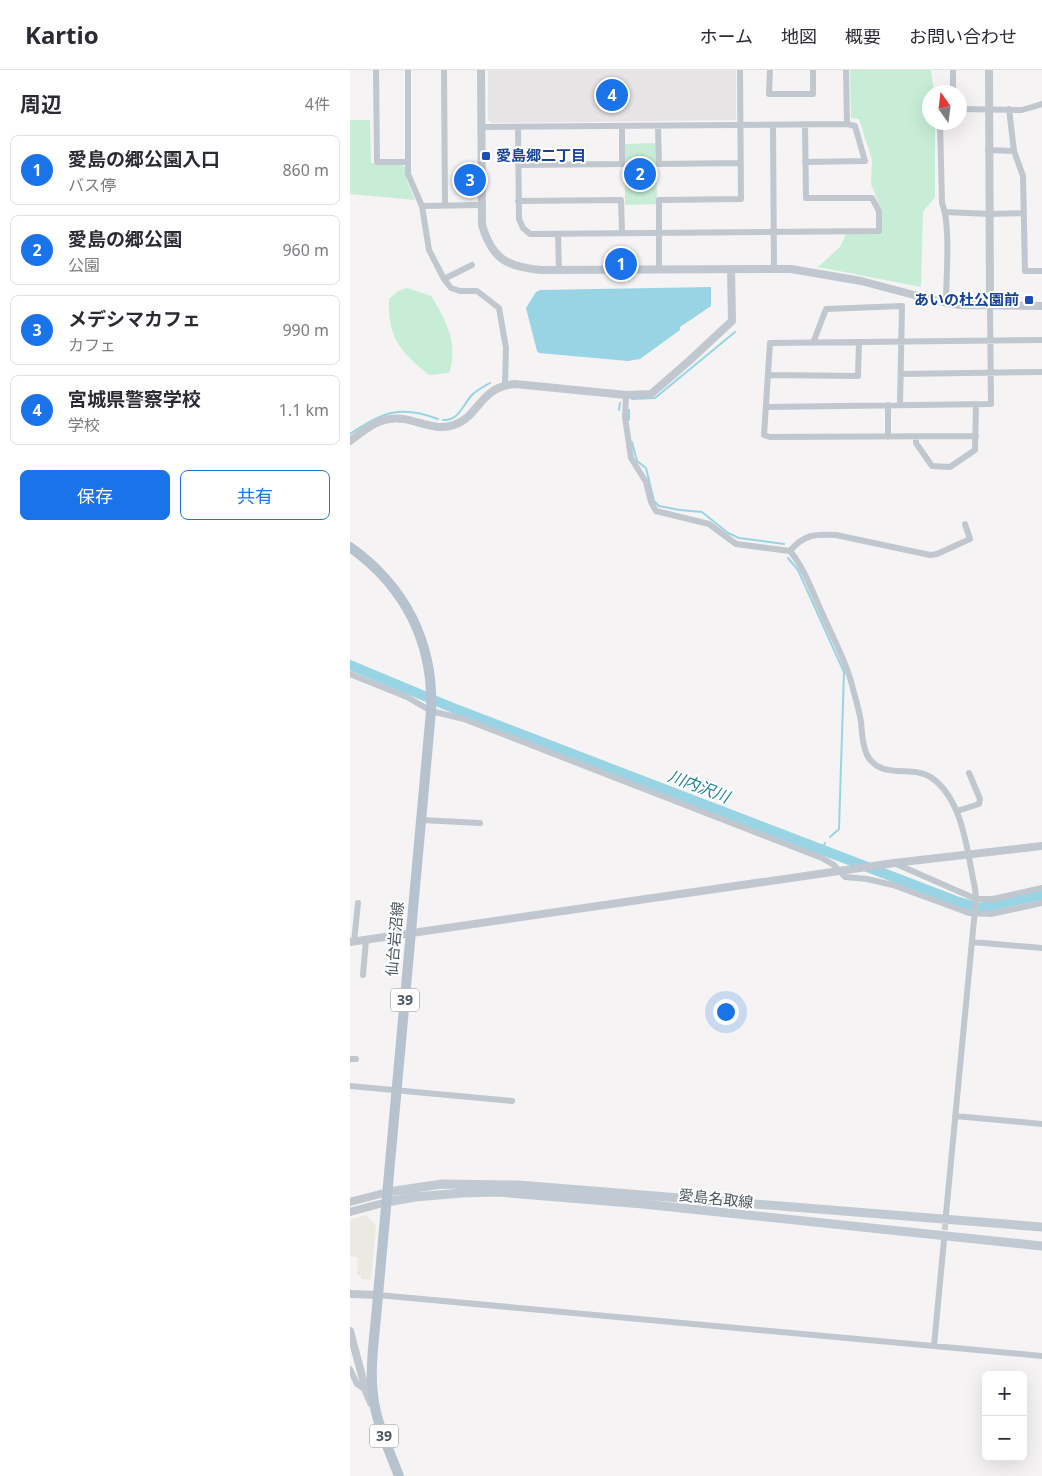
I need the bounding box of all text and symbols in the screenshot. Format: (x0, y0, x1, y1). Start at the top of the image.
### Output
text: Kartio (25, 18, 99, 51)
text: ホーム (700, 24, 753, 48)
text: 地図 (781, 24, 817, 48)
text: 概要 (845, 24, 881, 48)
text: お問い合わせ (909, 24, 1017, 48)
pin: 4 (596, 76, 628, 114)
north arrow (922, 85, 967, 130)
text: 周辺 (20, 90, 62, 118)
text: 4件 (305, 93, 330, 115)
place label: 愛島郷二丁目 (496, 145, 586, 165)
text: 愛島の郷公園入口 (68, 146, 220, 172)
marker: 愛島郷二丁目 (480, 150, 492, 162)
pin: 2 (624, 155, 656, 193)
text: 1 (32, 159, 42, 181)
text: 860 m (282, 159, 329, 181)
pin: 3 (454, 161, 486, 199)
text: バス停 (68, 174, 116, 196)
text: 愛島の郷公園 (68, 226, 182, 252)
text: 2 (32, 239, 42, 261)
text: 960 m (282, 239, 329, 261)
pin: 1 (605, 245, 637, 283)
text: 公園 (68, 254, 100, 276)
place label: あいの杜公園前 (914, 289, 1019, 309)
marker: あいの杜公園前 (1023, 294, 1035, 306)
text: メデシマカフェ (68, 306, 201, 332)
text: 3 (32, 319, 42, 341)
text: 990 m (282, 319, 329, 341)
text: カフェ (68, 334, 116, 356)
text: 宮城県警察学校 (68, 386, 201, 412)
text: 4 (32, 399, 42, 421)
text: 1.1 km (279, 399, 329, 421)
text: 学校 (68, 414, 100, 436)
button: 保存 (20, 470, 170, 520)
button: 共有 (180, 470, 330, 520)
water label: 川内沢川 (665, 764, 735, 808)
street label: 仙台岩沼線 (381, 901, 407, 977)
road number: 39 (391, 988, 419, 1012)
your location (713, 999, 739, 1025)
street label: 愛島名取線 (678, 1184, 754, 1212)
map controls (982, 1371, 1027, 1461)
button: + (982, 1371, 1027, 1416)
button: − (982, 1416, 1027, 1461)
road number: 39 (370, 1424, 398, 1448)

